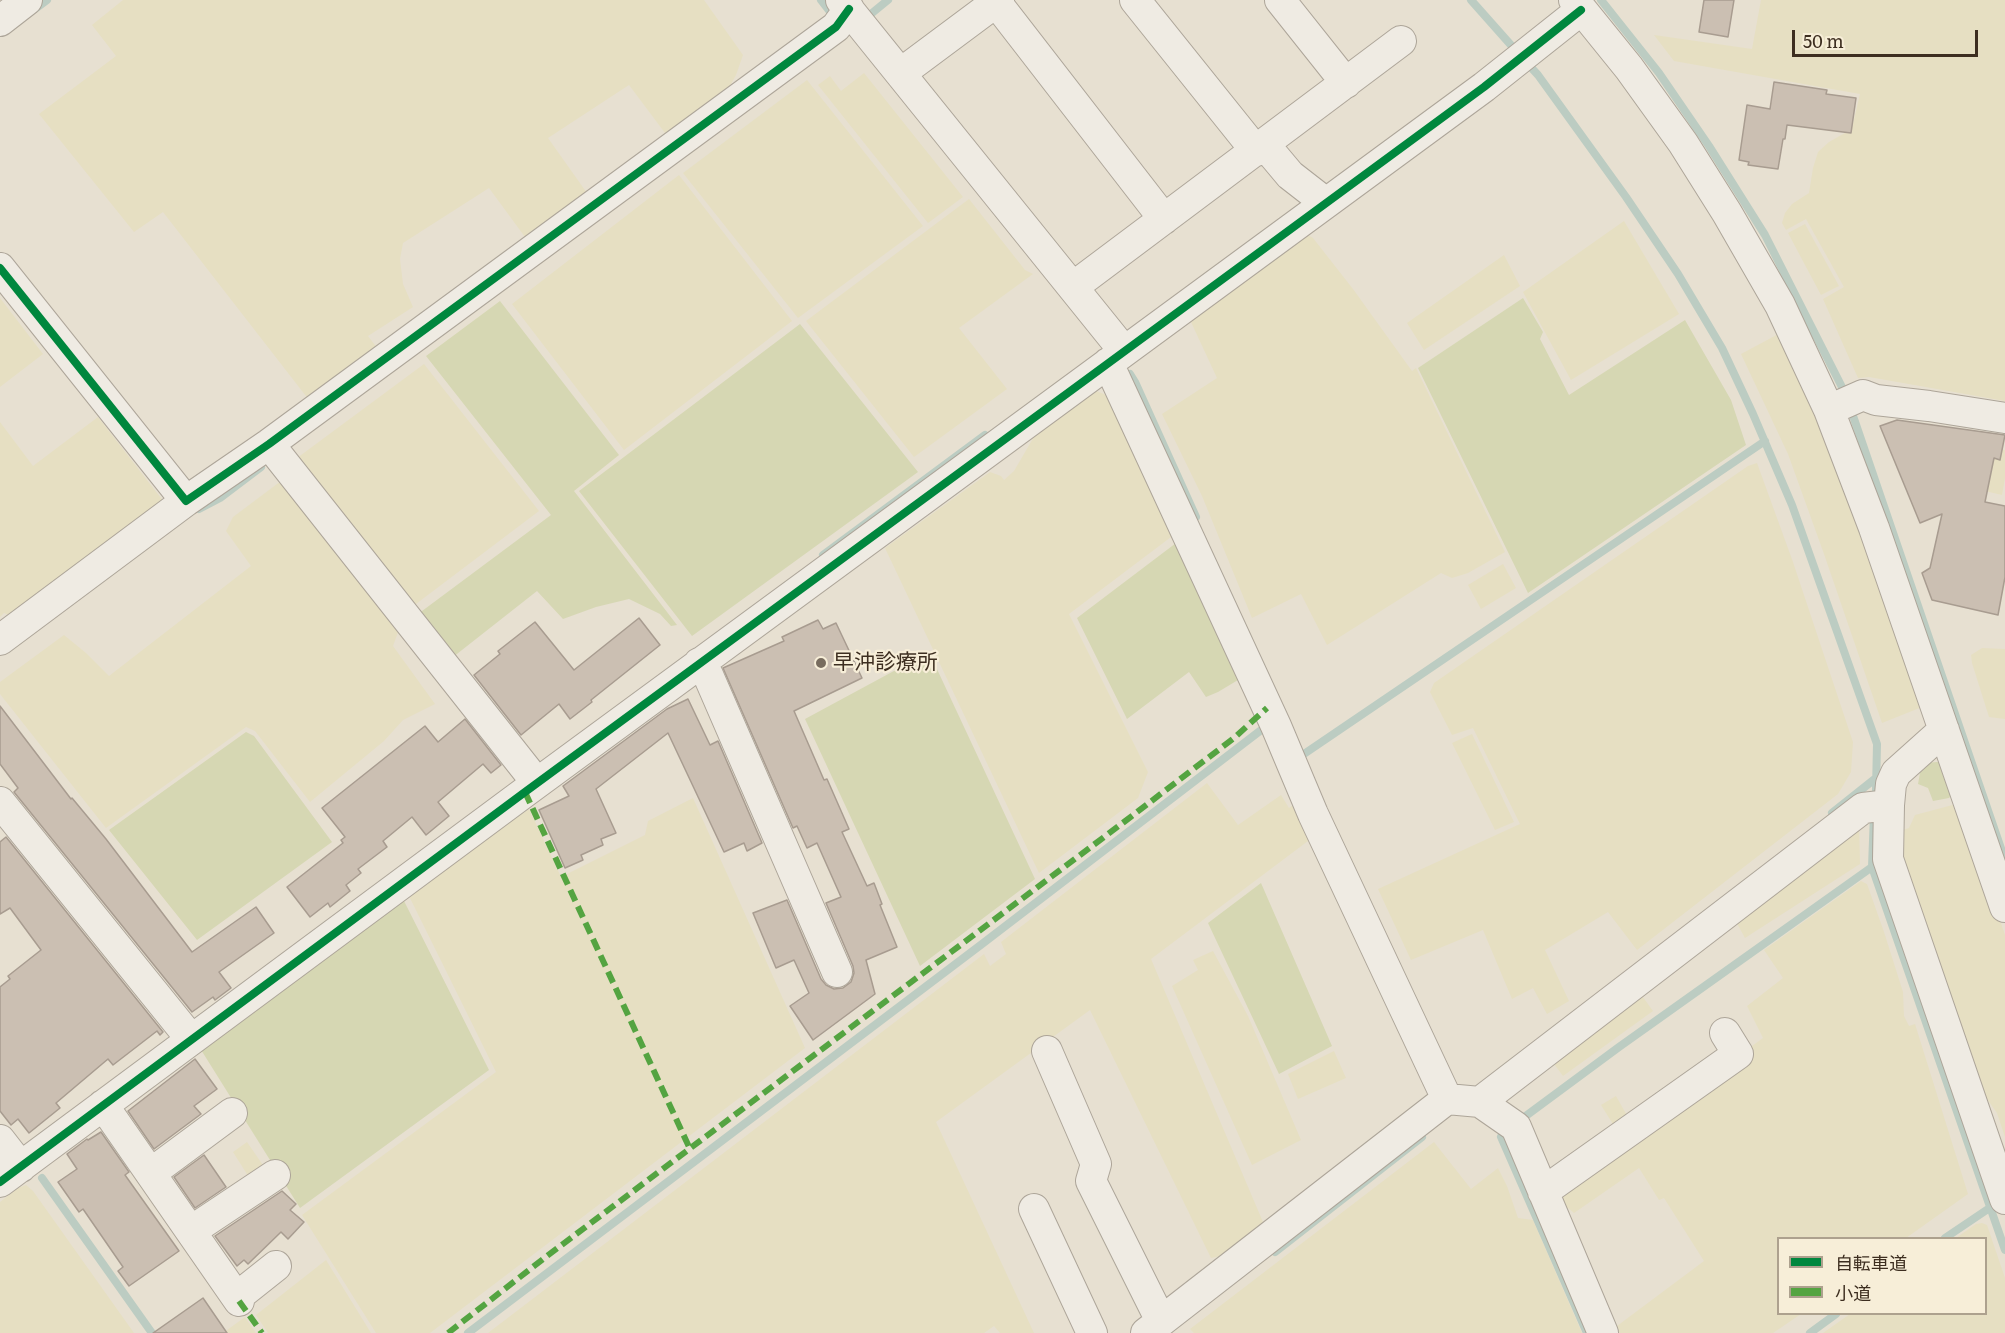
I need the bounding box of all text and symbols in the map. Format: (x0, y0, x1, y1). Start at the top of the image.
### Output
scale bar (1795, 18, 1981, 56)
text: 50 m (1803, 27, 1844, 54)
place label: 早沖診療所 (833, 650, 938, 676)
marker: 早沖診療所 (814, 656, 828, 670)
legend (1777, 1237, 1987, 1315)
text: 自転車道 (1835, 1249, 1907, 1276)
text: 小道 (1835, 1279, 1871, 1306)

